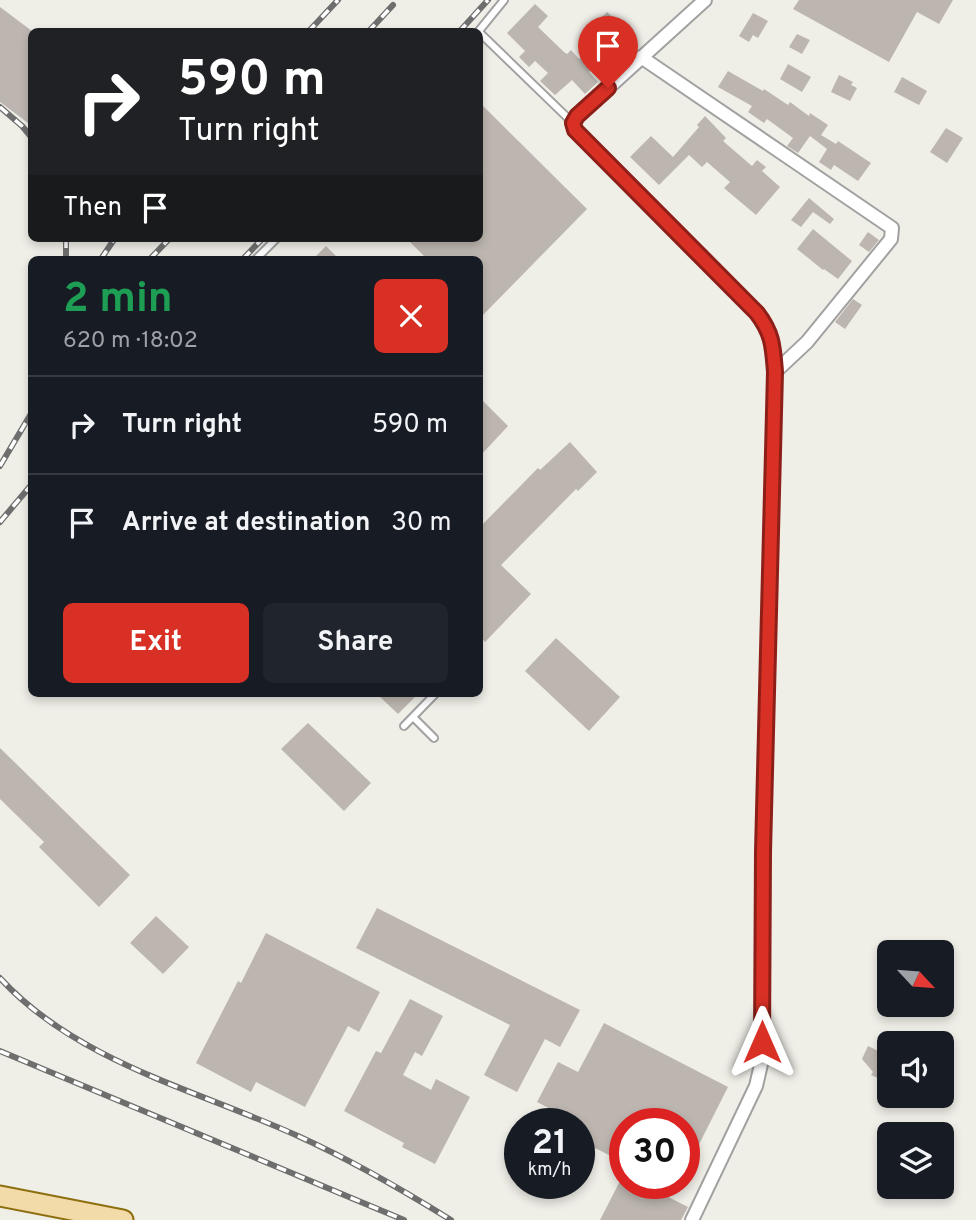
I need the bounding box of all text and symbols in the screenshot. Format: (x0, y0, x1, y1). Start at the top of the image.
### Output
pin (578, 16, 638, 88)
icon: arrive (589, 27, 627, 65)
text: 590 m (178, 51, 326, 113)
icon: right (63, 56, 154, 147)
text: Turn right (178, 112, 320, 152)
icon: arrive (136, 189, 174, 227)
text: Then (63, 192, 122, 225)
text: 2 min (63, 274, 173, 327)
button: close (374, 279, 448, 353)
text: 620 m · 18:02 (63, 327, 198, 356)
icon: right (63, 406, 101, 444)
text: Turn right (122, 409, 242, 442)
text: 590 m (372, 409, 448, 442)
icon: arrive (63, 504, 101, 542)
text: Arrive at destination (122, 507, 370, 540)
text: 30 m (391, 507, 452, 540)
button: Exit (63, 603, 249, 683)
button: Share (263, 603, 448, 683)
north arrow (877, 940, 954, 1017)
map controls (877, 940, 954, 1199)
position arrow (725, 1005, 799, 1079)
button: sound (877, 1031, 954, 1108)
speed limit sign: 30 (609, 1108, 700, 1199)
text: 21 (532, 1122, 567, 1166)
button: layers (877, 1122, 954, 1199)
text: km/h (528, 1159, 571, 1182)

